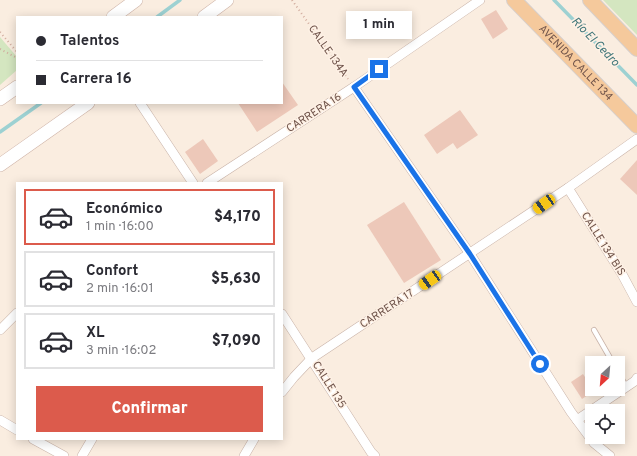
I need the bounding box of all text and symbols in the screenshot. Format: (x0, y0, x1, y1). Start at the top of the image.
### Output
callout: 1 min (346, 11, 412, 39)
water label: Río El Cedro (567, 14, 623, 71)
text: 1 min (363, 17, 395, 33)
street label: CALLE 134A (305, 22, 351, 80)
street label: AVENIDA CALLE 134 (535, 22, 616, 104)
text: Talentos (60, 32, 119, 51)
route end (370, 60, 388, 78)
text: Carrera 16 (60, 70, 132, 89)
street label: CARRERA 16 (284, 90, 344, 136)
car (531, 192, 557, 216)
icon: car (38, 199, 74, 235)
text: Económico (86, 200, 163, 219)
text: $4,170 (214, 208, 261, 227)
street label: CALLE 134 BIS (578, 209, 628, 279)
text: 1 min · 16:00 (86, 219, 154, 235)
icon: car (38, 261, 74, 297)
text: Confort (86, 262, 138, 281)
car (417, 268, 443, 292)
text: $5,630 (211, 270, 261, 289)
text: 2 min · 16:01 (86, 281, 153, 297)
street label: CARRERA 17 (357, 286, 417, 332)
icon: car (38, 323, 74, 359)
text: XL (86, 324, 104, 343)
text: $7,090 (212, 332, 261, 351)
text: 3 min · 16:02 (86, 343, 156, 359)
route start (531, 355, 549, 373)
north arrow (585, 356, 625, 396)
map controls (585, 356, 625, 444)
street label: CALLE 135 (309, 359, 349, 411)
button: Confirmar (36, 386, 263, 432)
button: locate (585, 404, 625, 444)

